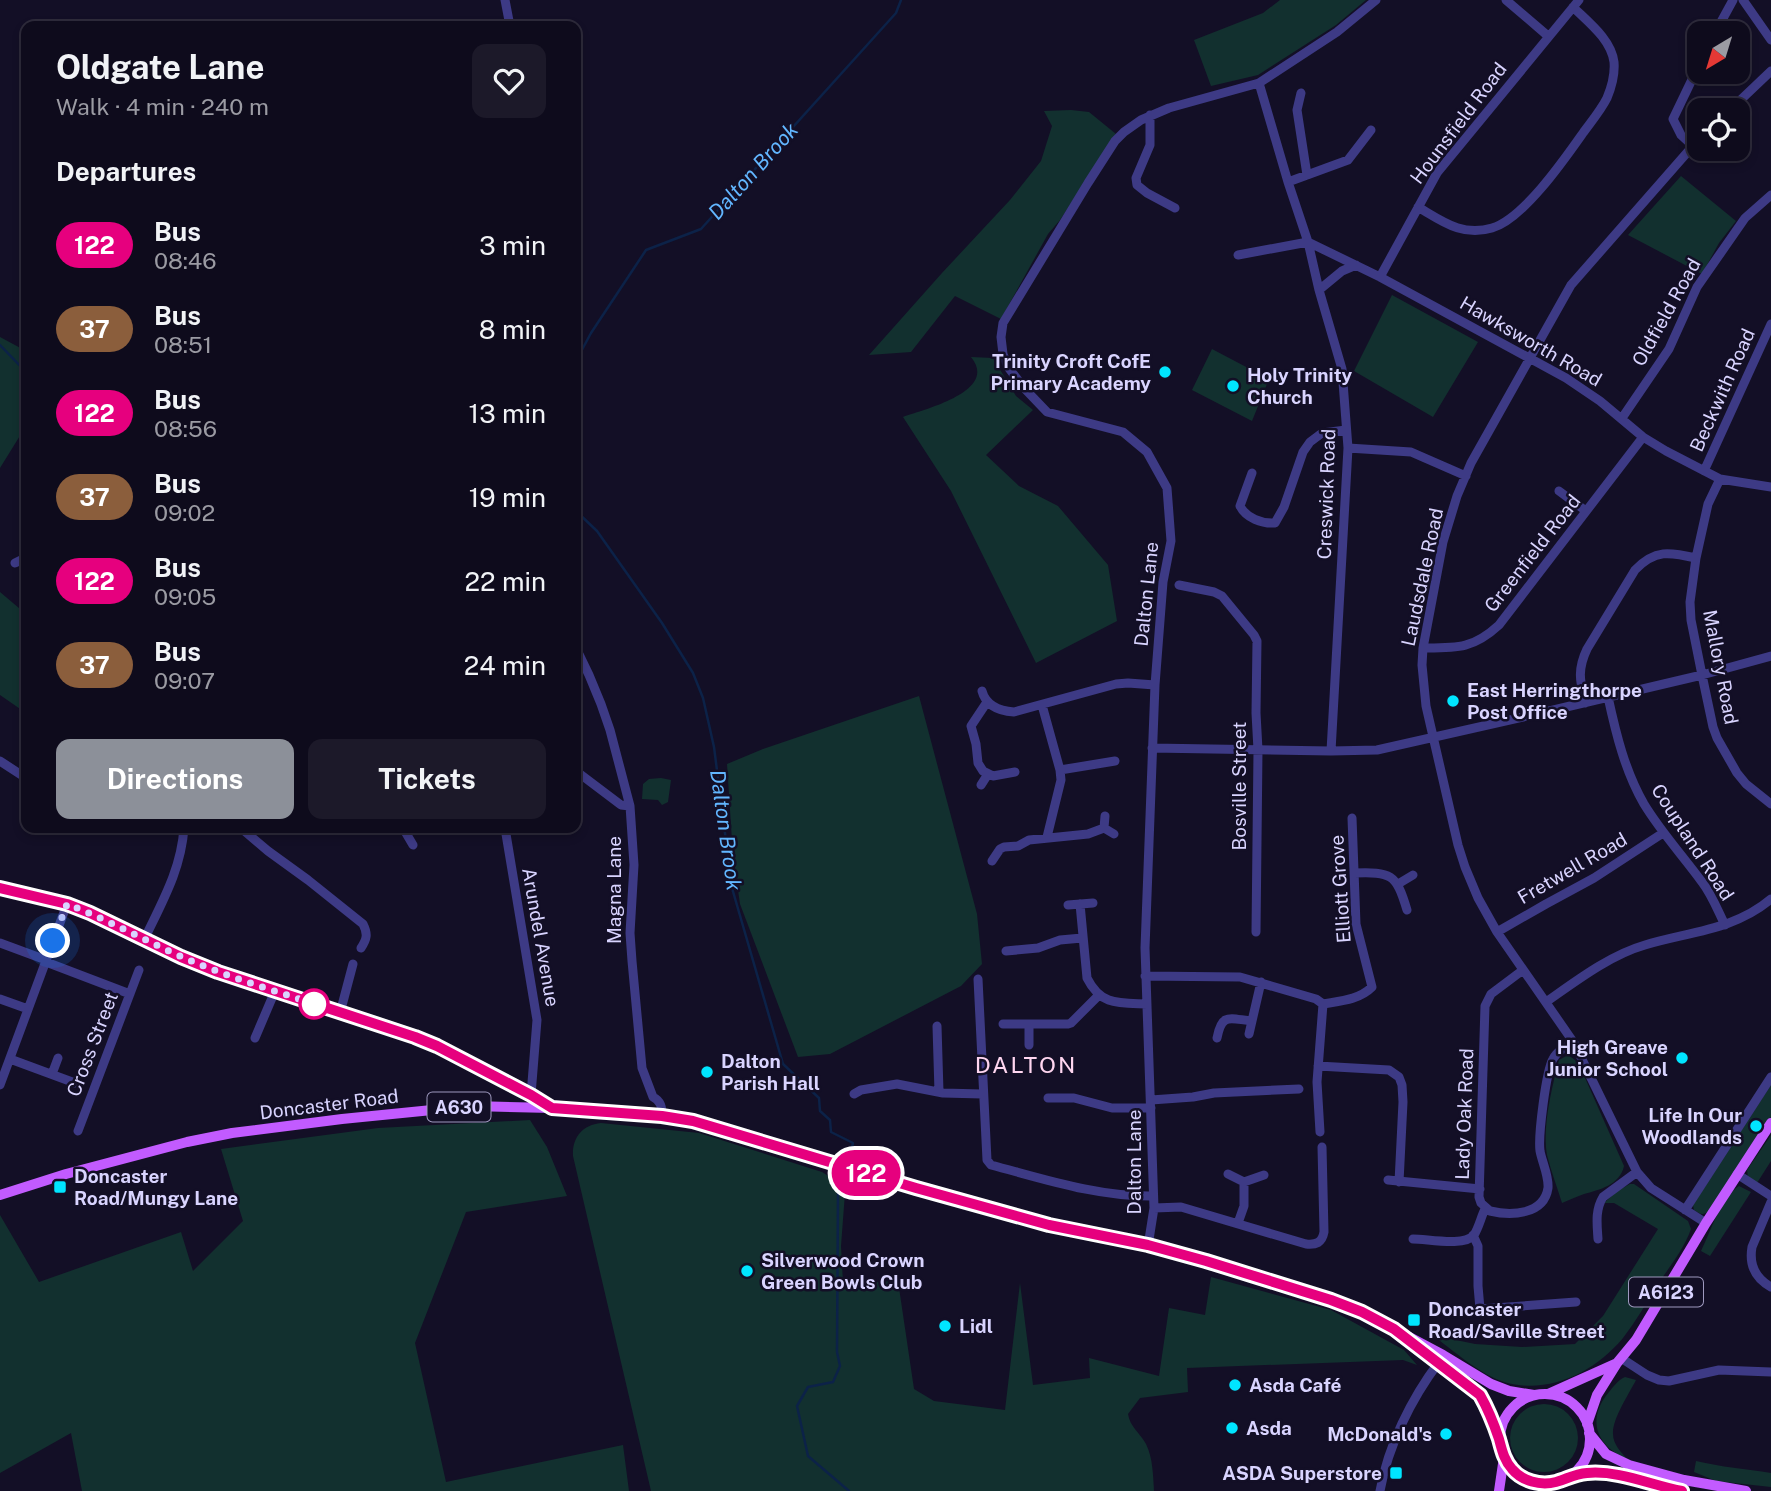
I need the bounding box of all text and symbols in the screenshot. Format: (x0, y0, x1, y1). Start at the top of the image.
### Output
north arrow (1687, 21, 1750, 84)
map controls (1687, 21, 1750, 161)
button: heart (472, 44, 546, 118)
text: Oldgate Lane (56, 48, 264, 86)
street label: Hounsfield Road (1405, 58, 1511, 188)
text: Walk · 4 min · 240 m (56, 93, 269, 120)
button: locate (1687, 98, 1750, 161)
water label: Dalton Brook (703, 117, 804, 225)
text: Departures (56, 156, 196, 187)
text: Bus (154, 216, 201, 247)
text: 3 min (479, 230, 546, 261)
text: 122 (74, 231, 115, 259)
text: 08:46 (154, 247, 217, 274)
street label: Oldfield Road (1627, 254, 1705, 370)
street label: Hawksworth Road (1456, 291, 1606, 391)
text: Bus (154, 300, 201, 331)
text: 8 min (479, 314, 546, 345)
text: 37 (79, 315, 110, 343)
street label: Beckwith Road (1685, 325, 1759, 455)
text: 08:51 (154, 331, 212, 358)
place label: Trinity Croft CofE Primary Academy (991, 350, 1151, 394)
marker: Trinity Croft CofE Primary Academy (1157, 364, 1173, 380)
place label: Holy Trinity Church (1247, 364, 1353, 408)
marker: Holy Trinity Church (1225, 378, 1241, 394)
text: Bus (154, 384, 201, 415)
text: 13 min (469, 398, 546, 429)
text: 122 (74, 399, 115, 427)
text: 08:56 (154, 415, 217, 442)
street label: Creswick Road (1313, 428, 1339, 560)
text: Bus (154, 468, 201, 499)
text: 19 min (469, 482, 546, 513)
text: 37 (79, 483, 110, 511)
street label: Greenfield Road (1479, 490, 1585, 616)
text: 09:02 (154, 499, 215, 526)
street label: Laudsdale Road (1397, 506, 1447, 648)
street label: Dalton Lane (1130, 541, 1162, 647)
text: Bus (154, 552, 201, 583)
text: 22 min (465, 566, 546, 597)
text: 122 (74, 567, 115, 595)
text: 09:05 (154, 583, 216, 610)
street label: Mallory Road (1699, 608, 1743, 726)
text: Bus (154, 636, 201, 667)
text: 24 min (464, 650, 546, 681)
text: 37 (79, 651, 110, 679)
text: 09:07 (154, 667, 215, 694)
place label: East Herringthorpe Post Office (1467, 679, 1642, 723)
marker: East Herringthorpe Post Office (1445, 693, 1461, 709)
street label: Bosville Street (1228, 722, 1250, 851)
button: Directions (56, 739, 294, 819)
button: Tickets (308, 739, 546, 819)
water label: Dalton Brook (705, 768, 747, 893)
street label: Coupland Road (1647, 780, 1739, 904)
street label: Fretwell Road (1513, 828, 1631, 908)
street label: Elliott Grove (1325, 834, 1355, 944)
street label: Magna Lane (603, 836, 625, 944)
street label: Arundel Avenue (518, 866, 564, 1008)
your location (35, 923, 70, 958)
street label: Cross Street (62, 989, 122, 1099)
unlabelled marker (299, 989, 329, 1019)
place label: High Greave Junior School (1547, 1036, 1668, 1080)
street label: Lady Oak Road (1451, 1048, 1477, 1180)
place label: Dalton Parish Hall (721, 1050, 820, 1094)
marker: High Greave Junior School (1674, 1050, 1690, 1066)
district label: DALTON (975, 1051, 1077, 1078)
marker: Dalton Parish Hall (699, 1064, 715, 1080)
street label: Doncaster Road (258, 1085, 400, 1123)
road number: A630 (428, 1092, 490, 1122)
place label: Life In Our Woodlands (1641, 1104, 1742, 1148)
street label: Dalton Lane (1123, 1109, 1145, 1215)
marker: Life In Our Woodlands (1748, 1118, 1764, 1134)
line badge: 122 (826, 1150, 906, 1196)
text: 122 (846, 1159, 886, 1187)
place label: Doncaster Road/Mungy Lane (74, 1165, 238, 1209)
marker: Doncaster Road/Mungy Lane (52, 1179, 68, 1195)
place label: Silverwood Crown Green Bowls Club (761, 1249, 924, 1293)
marker: Silverwood Crown Green Bowls Club (739, 1263, 755, 1279)
road number: A6123 (1629, 1278, 1703, 1307)
place label: Doncaster Road/Saville Street (1428, 1298, 1605, 1342)
marker: Doncaster Road/Saville Street (1406, 1312, 1422, 1328)
place label: Lidl (959, 1315, 993, 1337)
marker: Lidl (937, 1318, 953, 1334)
place label: Asda Café (1249, 1374, 1342, 1396)
marker: Asda Café (1227, 1377, 1243, 1393)
place label: Asda (1246, 1417, 1292, 1439)
marker: Asda (1224, 1420, 1240, 1436)
place label: McDonald's (1327, 1423, 1432, 1445)
marker: McDonald's (1438, 1426, 1454, 1442)
place label: ASDA Superstore (1222, 1462, 1382, 1484)
marker: ASDA Superstore (1388, 1465, 1404, 1481)

